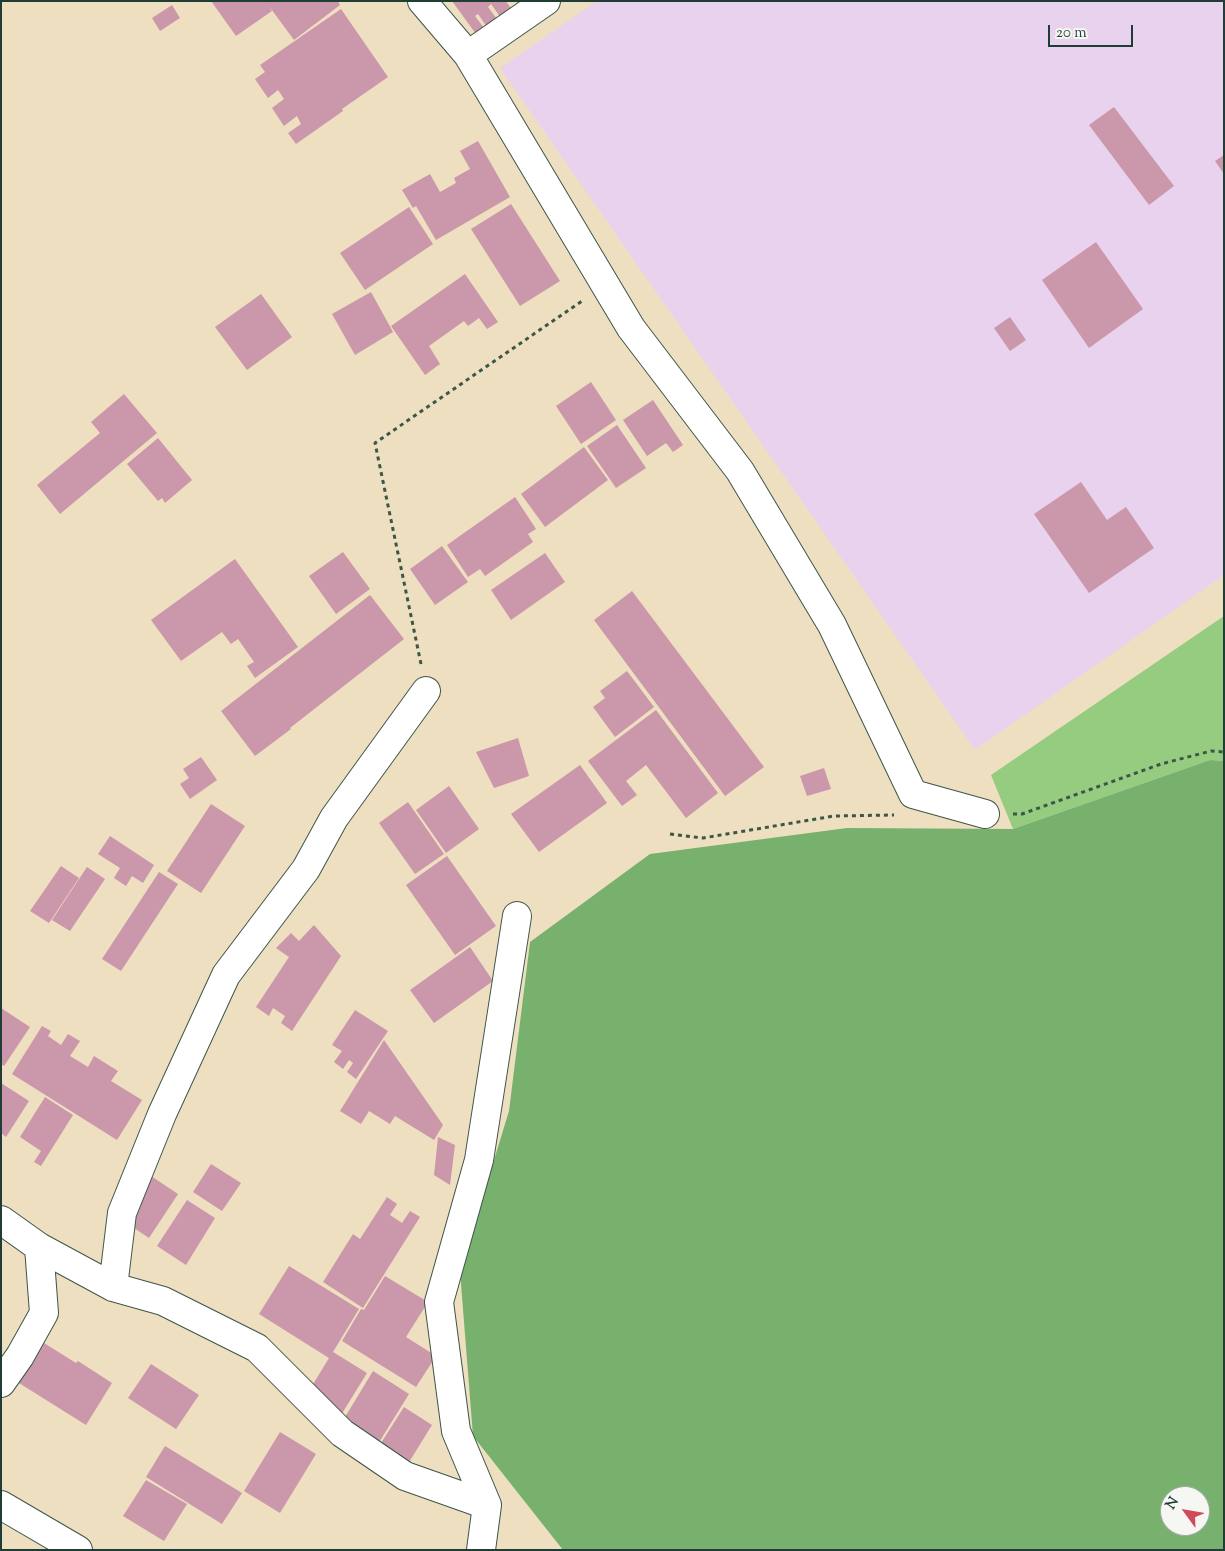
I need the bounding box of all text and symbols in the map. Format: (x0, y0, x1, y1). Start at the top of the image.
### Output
scale bar (1050, 15, 1135, 47)
text: 20 m (1056, 23, 1087, 44)
north arrow (1160, 1486, 1210, 1536)
text: N (1162, 1494, 1185, 1514)

